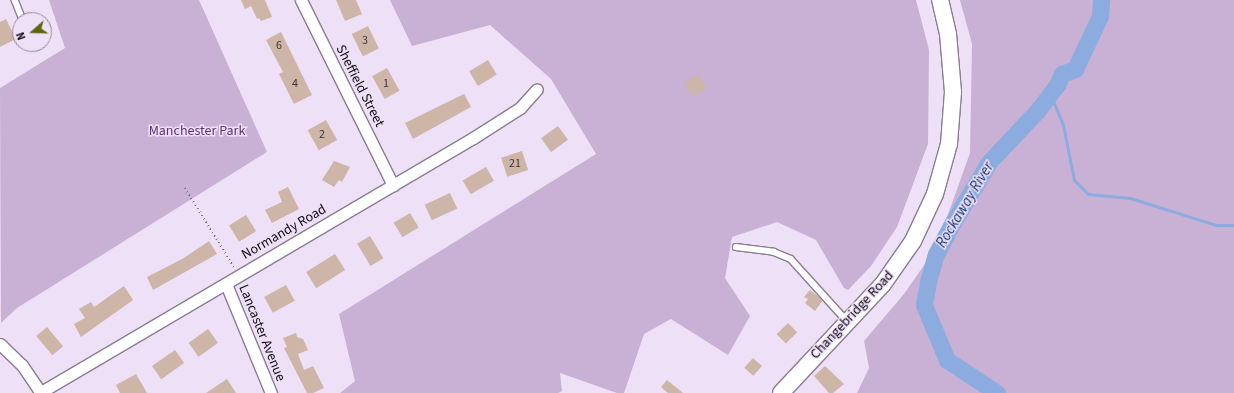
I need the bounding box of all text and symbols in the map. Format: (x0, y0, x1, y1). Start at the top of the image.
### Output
north arrow (12, 12, 52, 52)
text: N (13, 30, 29, 42)
house number: 3 (362, 34, 368, 48)
house number: 6 (276, 39, 282, 53)
street label: Sheffield Street (332, 42, 388, 130)
house number: 4 (292, 77, 298, 91)
house number: 1 (383, 77, 389, 91)
park label: Manchester Park (149, 123, 245, 139)
house number: 2 (319, 128, 325, 142)
house number: 21 (509, 157, 521, 171)
water label: Rockaway River (932, 159, 998, 251)
street label: Normandy Road (239, 201, 329, 263)
street label: Changebridge Road (807, 267, 897, 363)
street label: Lancaster Avenue (235, 282, 289, 384)

